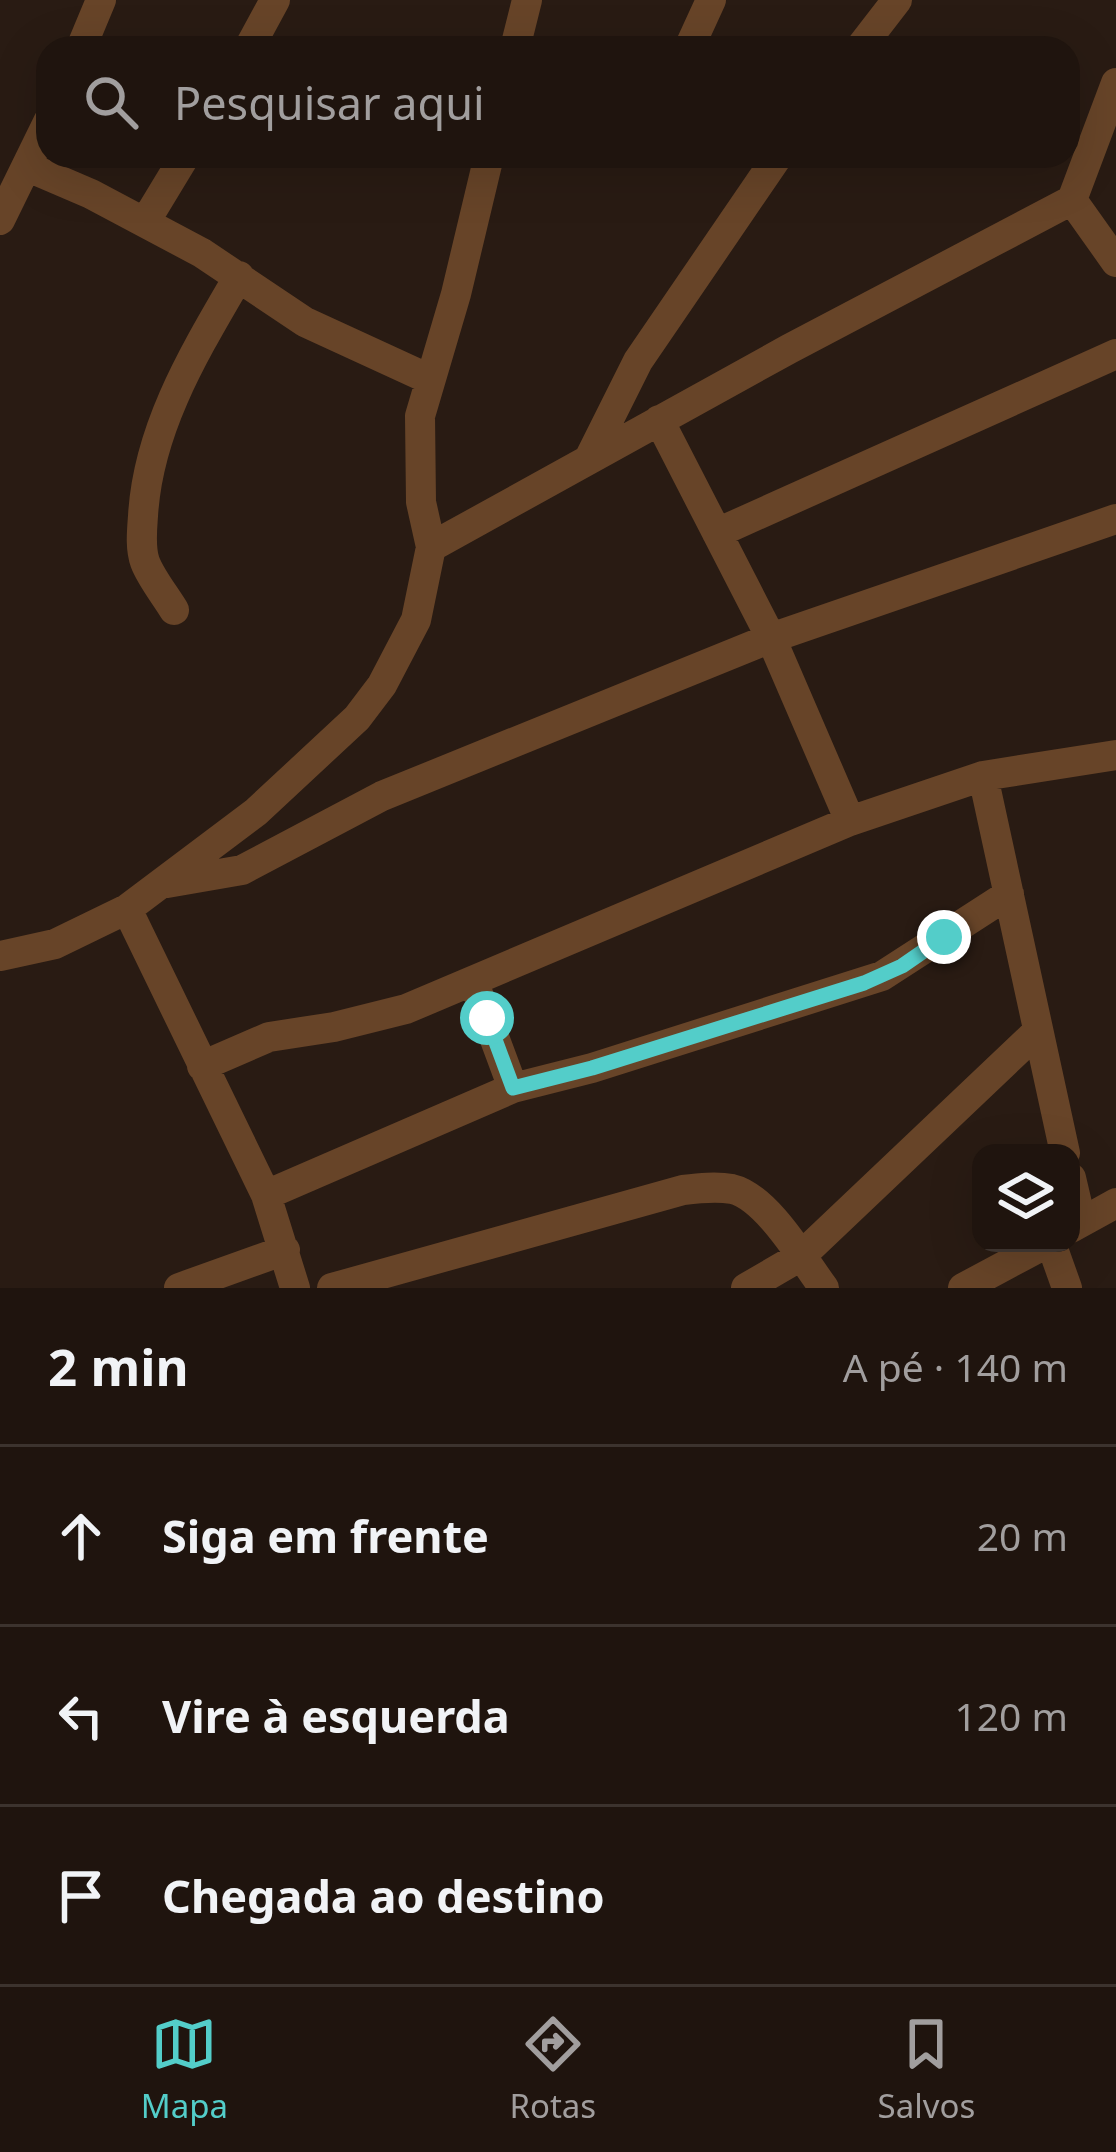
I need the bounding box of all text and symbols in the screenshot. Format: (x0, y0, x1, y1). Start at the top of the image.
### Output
search box (36, 36, 1080, 168)
icon: search (78, 69, 144, 135)
text: Pesquisar aqui (174, 72, 485, 133)
route end (917, 910, 971, 964)
route start (460, 991, 514, 1045)
map controls (972, 1144, 1080, 1252)
button: layers (972, 1144, 1080, 1252)
text: 2 min (48, 1331, 189, 1401)
text: A pé · 140 m (843, 1340, 1068, 1393)
icon: ahead (48, 1503, 114, 1569)
text: Siga em frente (162, 1505, 489, 1566)
text: 20 m (977, 1509, 1068, 1562)
icon: left (48, 1683, 114, 1749)
text: Vire à esquerda (162, 1685, 510, 1746)
text: 120 m (954, 1689, 1068, 1742)
icon: arrive (48, 1863, 114, 1929)
text: Chegada ao destino (162, 1865, 605, 1926)
tab: Mapa (141, 2011, 228, 2128)
tab: Rotas (509, 2011, 596, 2128)
tab: Salvos (878, 2011, 975, 2128)

